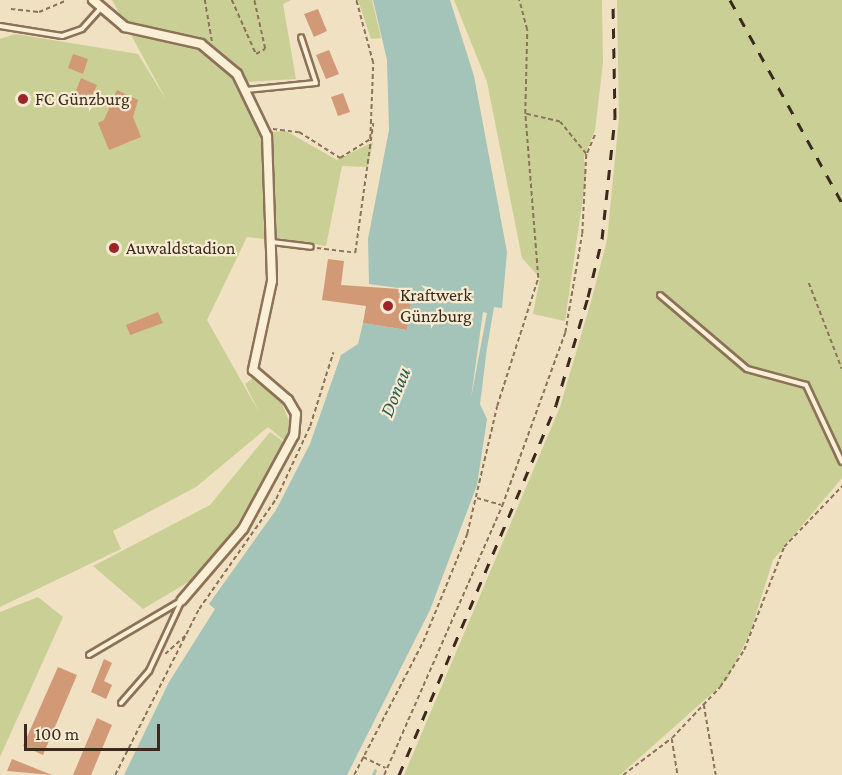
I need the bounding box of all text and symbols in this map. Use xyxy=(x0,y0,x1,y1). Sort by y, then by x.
place label: FC Günzburg xyxy=(35,88,130,110)
marker: FC Günzburg xyxy=(16,92,30,106)
place label: Auwaldstadion xyxy=(126,237,235,259)
marker: Auwaldstadion xyxy=(107,241,121,255)
place label: Kraftwerk Günzburg xyxy=(400,285,472,328)
marker: Kraftwerk Günzburg xyxy=(381,299,395,313)
water label: Donau xyxy=(374,364,416,420)
scale bar xyxy=(27,712,164,750)
text: 100 m xyxy=(35,724,79,744)

